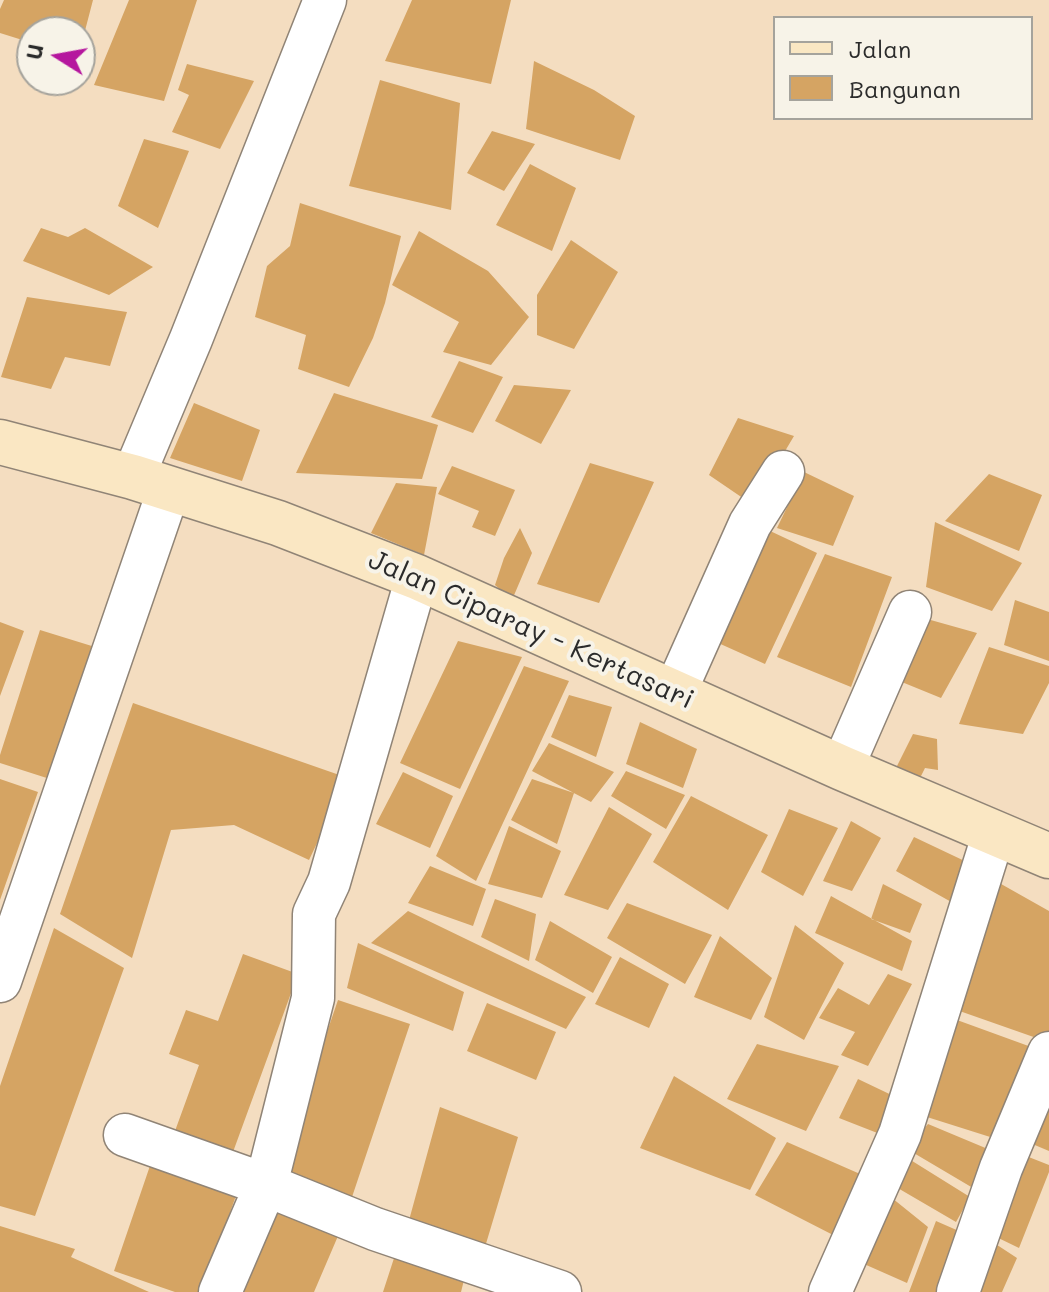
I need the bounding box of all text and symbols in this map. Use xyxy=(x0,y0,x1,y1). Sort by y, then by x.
north arrow xyxy=(16,16,96,96)
legend xyxy=(773,16,1033,120)
text: Jalan xyxy=(849,33,911,64)
text: U xyxy=(18,41,50,62)
text: Bangunan xyxy=(849,73,961,104)
street label: Jalan Ciparay - Kertasari xyxy=(363,543,699,717)

